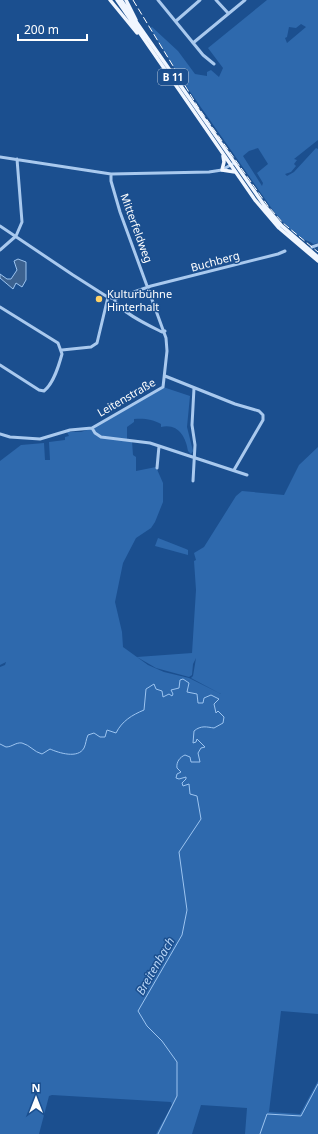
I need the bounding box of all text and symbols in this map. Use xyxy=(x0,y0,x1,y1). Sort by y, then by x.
scale bar xyxy=(18,16,87,42)
text: 200 m xyxy=(24,21,59,38)
road number: B 11 xyxy=(158,69,188,85)
street label: Mitterfeldweg xyxy=(118,191,156,265)
street label: Buchberg xyxy=(189,247,241,275)
place label: Kulturbühne Hinterhalt xyxy=(107,286,172,314)
marker: Kulturbühne Hinterhalt xyxy=(94,294,104,304)
street label: Leitenstraße xyxy=(94,374,158,420)
water label: Breitenbach xyxy=(132,934,178,998)
north arrow xyxy=(16,1078,56,1118)
text: N xyxy=(32,1080,40,1095)

